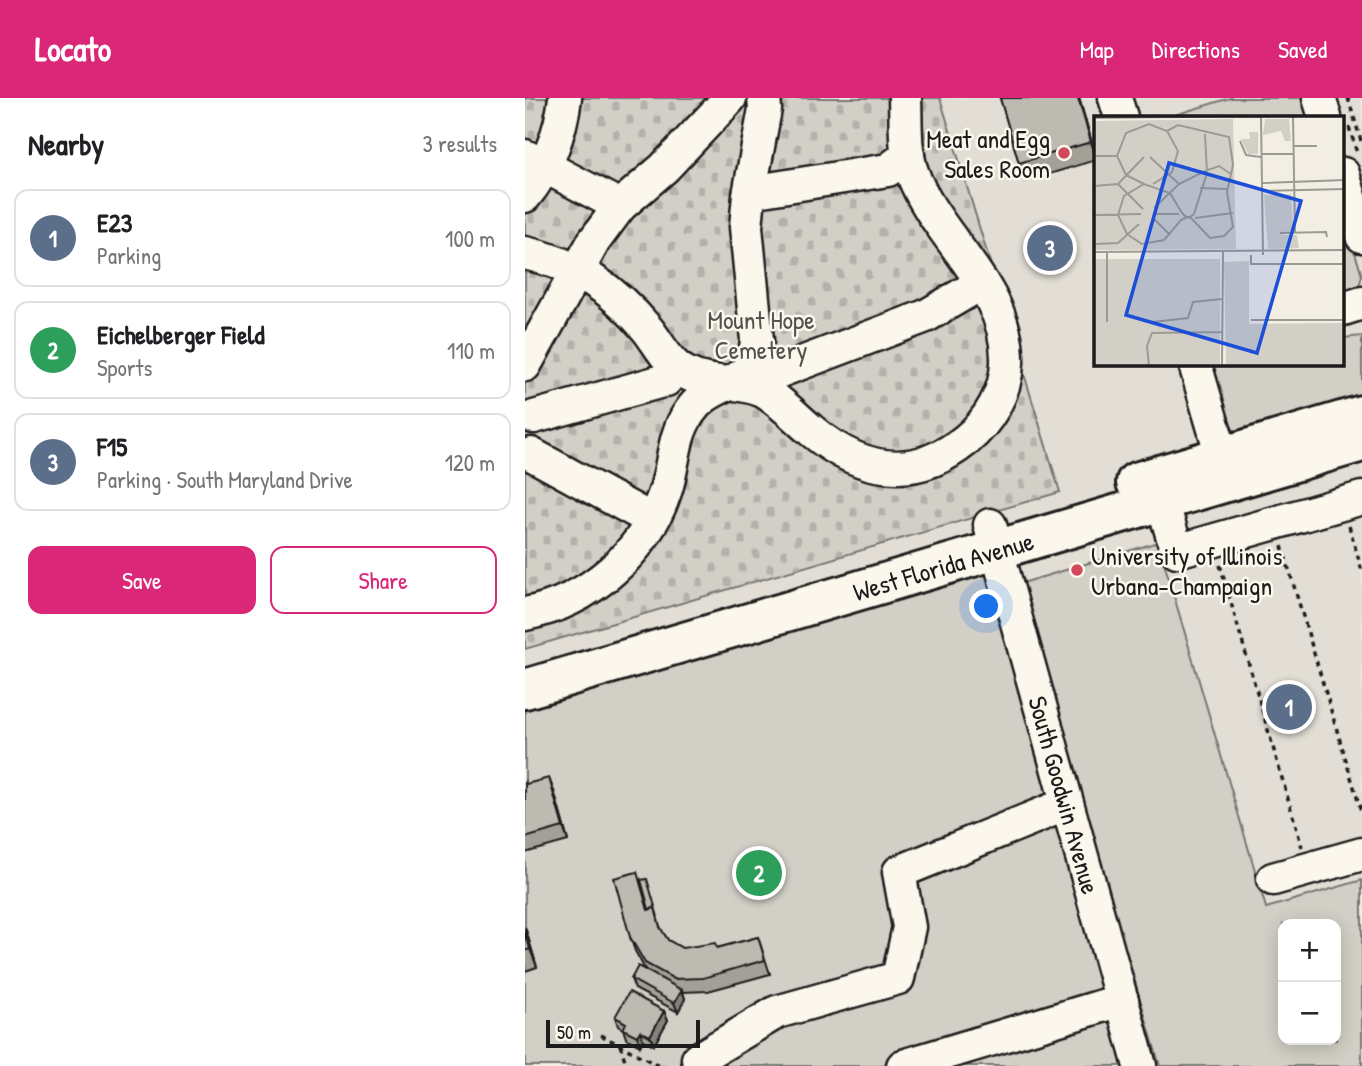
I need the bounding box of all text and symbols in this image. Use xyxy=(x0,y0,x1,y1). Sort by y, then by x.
text: Locato xyxy=(35,27,111,71)
text: Map xyxy=(1080,33,1114,65)
text: Directions xyxy=(1152,33,1240,65)
text: Saved xyxy=(1278,33,1327,65)
inset map xyxy=(1094,116,1345,366)
place label: Meat and Egg Sales Room xyxy=(926,121,1050,186)
text: Nearby xyxy=(28,124,104,164)
text: 3 results xyxy=(422,128,497,159)
marker: Meat and Egg Sales Room xyxy=(1056,145,1072,161)
text: E23 xyxy=(97,205,132,240)
pin: 3 xyxy=(1027,222,1073,274)
text: 1 xyxy=(49,223,57,254)
text: 100 m xyxy=(445,223,495,254)
text: Parking xyxy=(97,240,161,271)
park label: Mount Hope Cemetery xyxy=(707,302,815,367)
text: Eichelberger Field xyxy=(97,317,265,352)
text: 2 xyxy=(48,335,58,366)
text: 110 m xyxy=(447,335,495,366)
text: Sports xyxy=(97,352,152,383)
text: F15 xyxy=(97,429,127,464)
text: 3 xyxy=(48,447,58,478)
text: 120 m xyxy=(445,447,495,478)
text: Parking · South Maryland Drive xyxy=(97,464,353,495)
street label: West Florida Avenue xyxy=(849,522,1038,609)
place label: University of Illinois Urbana-Champaign xyxy=(1091,538,1282,603)
button: Save xyxy=(28,546,256,614)
button: Share xyxy=(270,546,497,614)
marker: University of Illinois Urbana-Champaign xyxy=(1069,562,1085,578)
your location xyxy=(969,589,1003,623)
pin: 1 xyxy=(1266,681,1312,733)
street label: South Goodwin Avenue xyxy=(1021,692,1109,898)
pin: 2 xyxy=(736,847,782,899)
map controls xyxy=(1278,919,1341,1045)
button: + xyxy=(1278,919,1341,982)
button: − xyxy=(1278,982,1341,1045)
scale bar xyxy=(546,1017,700,1049)
text: 50 m xyxy=(557,1019,591,1045)

